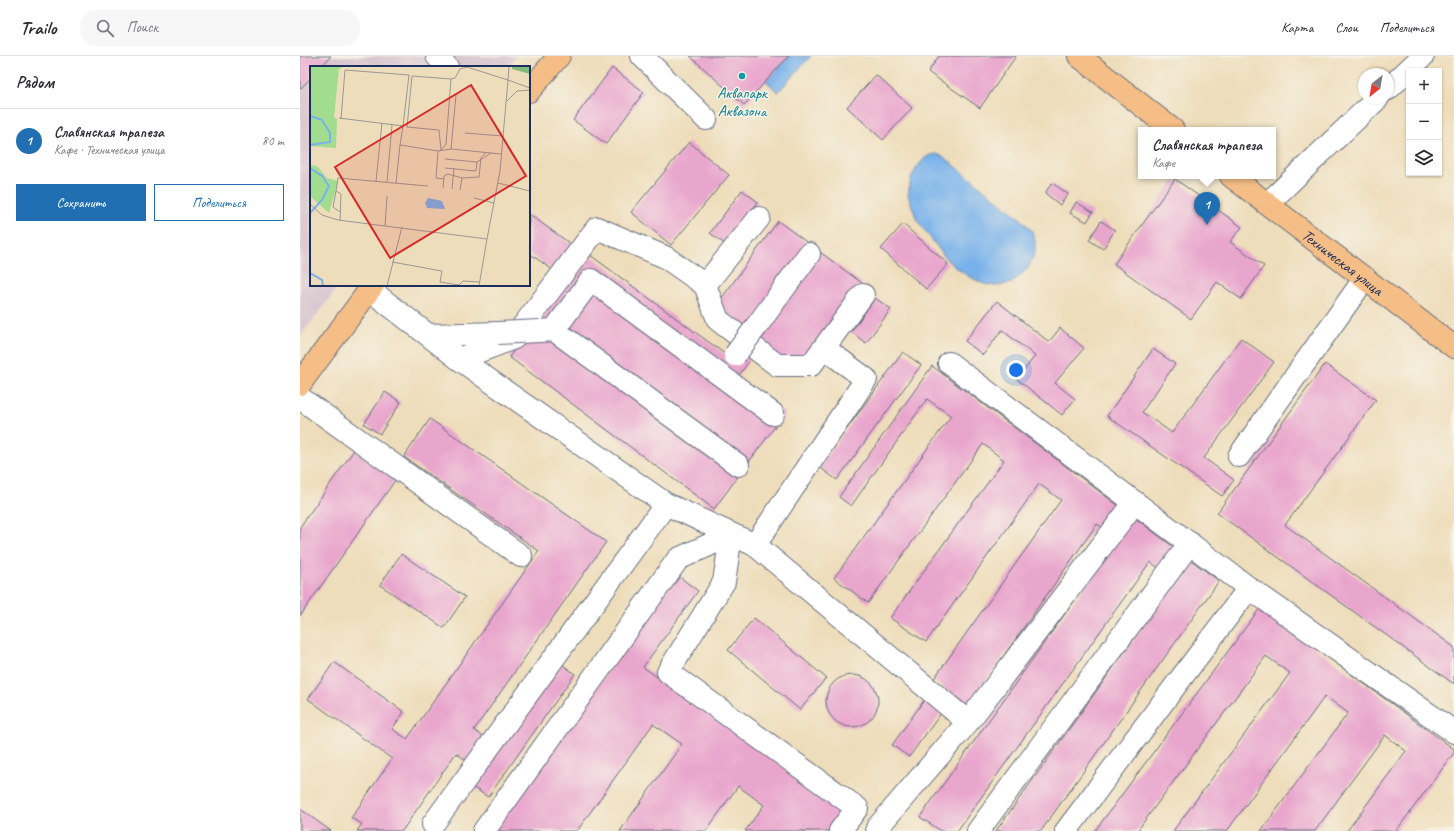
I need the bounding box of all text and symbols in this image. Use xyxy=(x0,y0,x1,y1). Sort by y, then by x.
search box xyxy=(80,10,360,46)
text: Trailo xyxy=(20,16,56,40)
icon: search xyxy=(94,17,116,39)
text: Поиск xyxy=(126,18,158,37)
text: Карта xyxy=(1281,19,1313,36)
text: Слои xyxy=(1335,19,1358,36)
text: Поделиться xyxy=(1380,19,1434,36)
inset map xyxy=(310,66,530,286)
north arrow xyxy=(1358,68,1394,104)
map controls xyxy=(1406,68,1442,176)
button: + xyxy=(1406,68,1442,104)
marker: Аквапарк Аквазона xyxy=(737,71,747,81)
text: Рядом xyxy=(16,72,54,93)
place label: Аквапарк Аквазона xyxy=(717,83,768,121)
button: − xyxy=(1406,104,1442,140)
text: Славянская трапеза xyxy=(54,123,164,142)
popup xyxy=(1138,127,1276,179)
text: 1 xyxy=(26,133,32,149)
text: 80 m xyxy=(262,133,284,149)
text: Славянская трапеза xyxy=(1152,136,1262,155)
button: layers xyxy=(1406,140,1442,176)
text: Кафе · Техническая улица xyxy=(54,142,165,158)
text: Кафе xyxy=(1152,155,1175,171)
button: Сохранить xyxy=(16,184,146,221)
button: Поделиться xyxy=(154,184,284,221)
pin: 1 xyxy=(1194,192,1220,225)
street label: Техническая улица xyxy=(1298,225,1388,301)
your location xyxy=(1006,360,1026,380)

